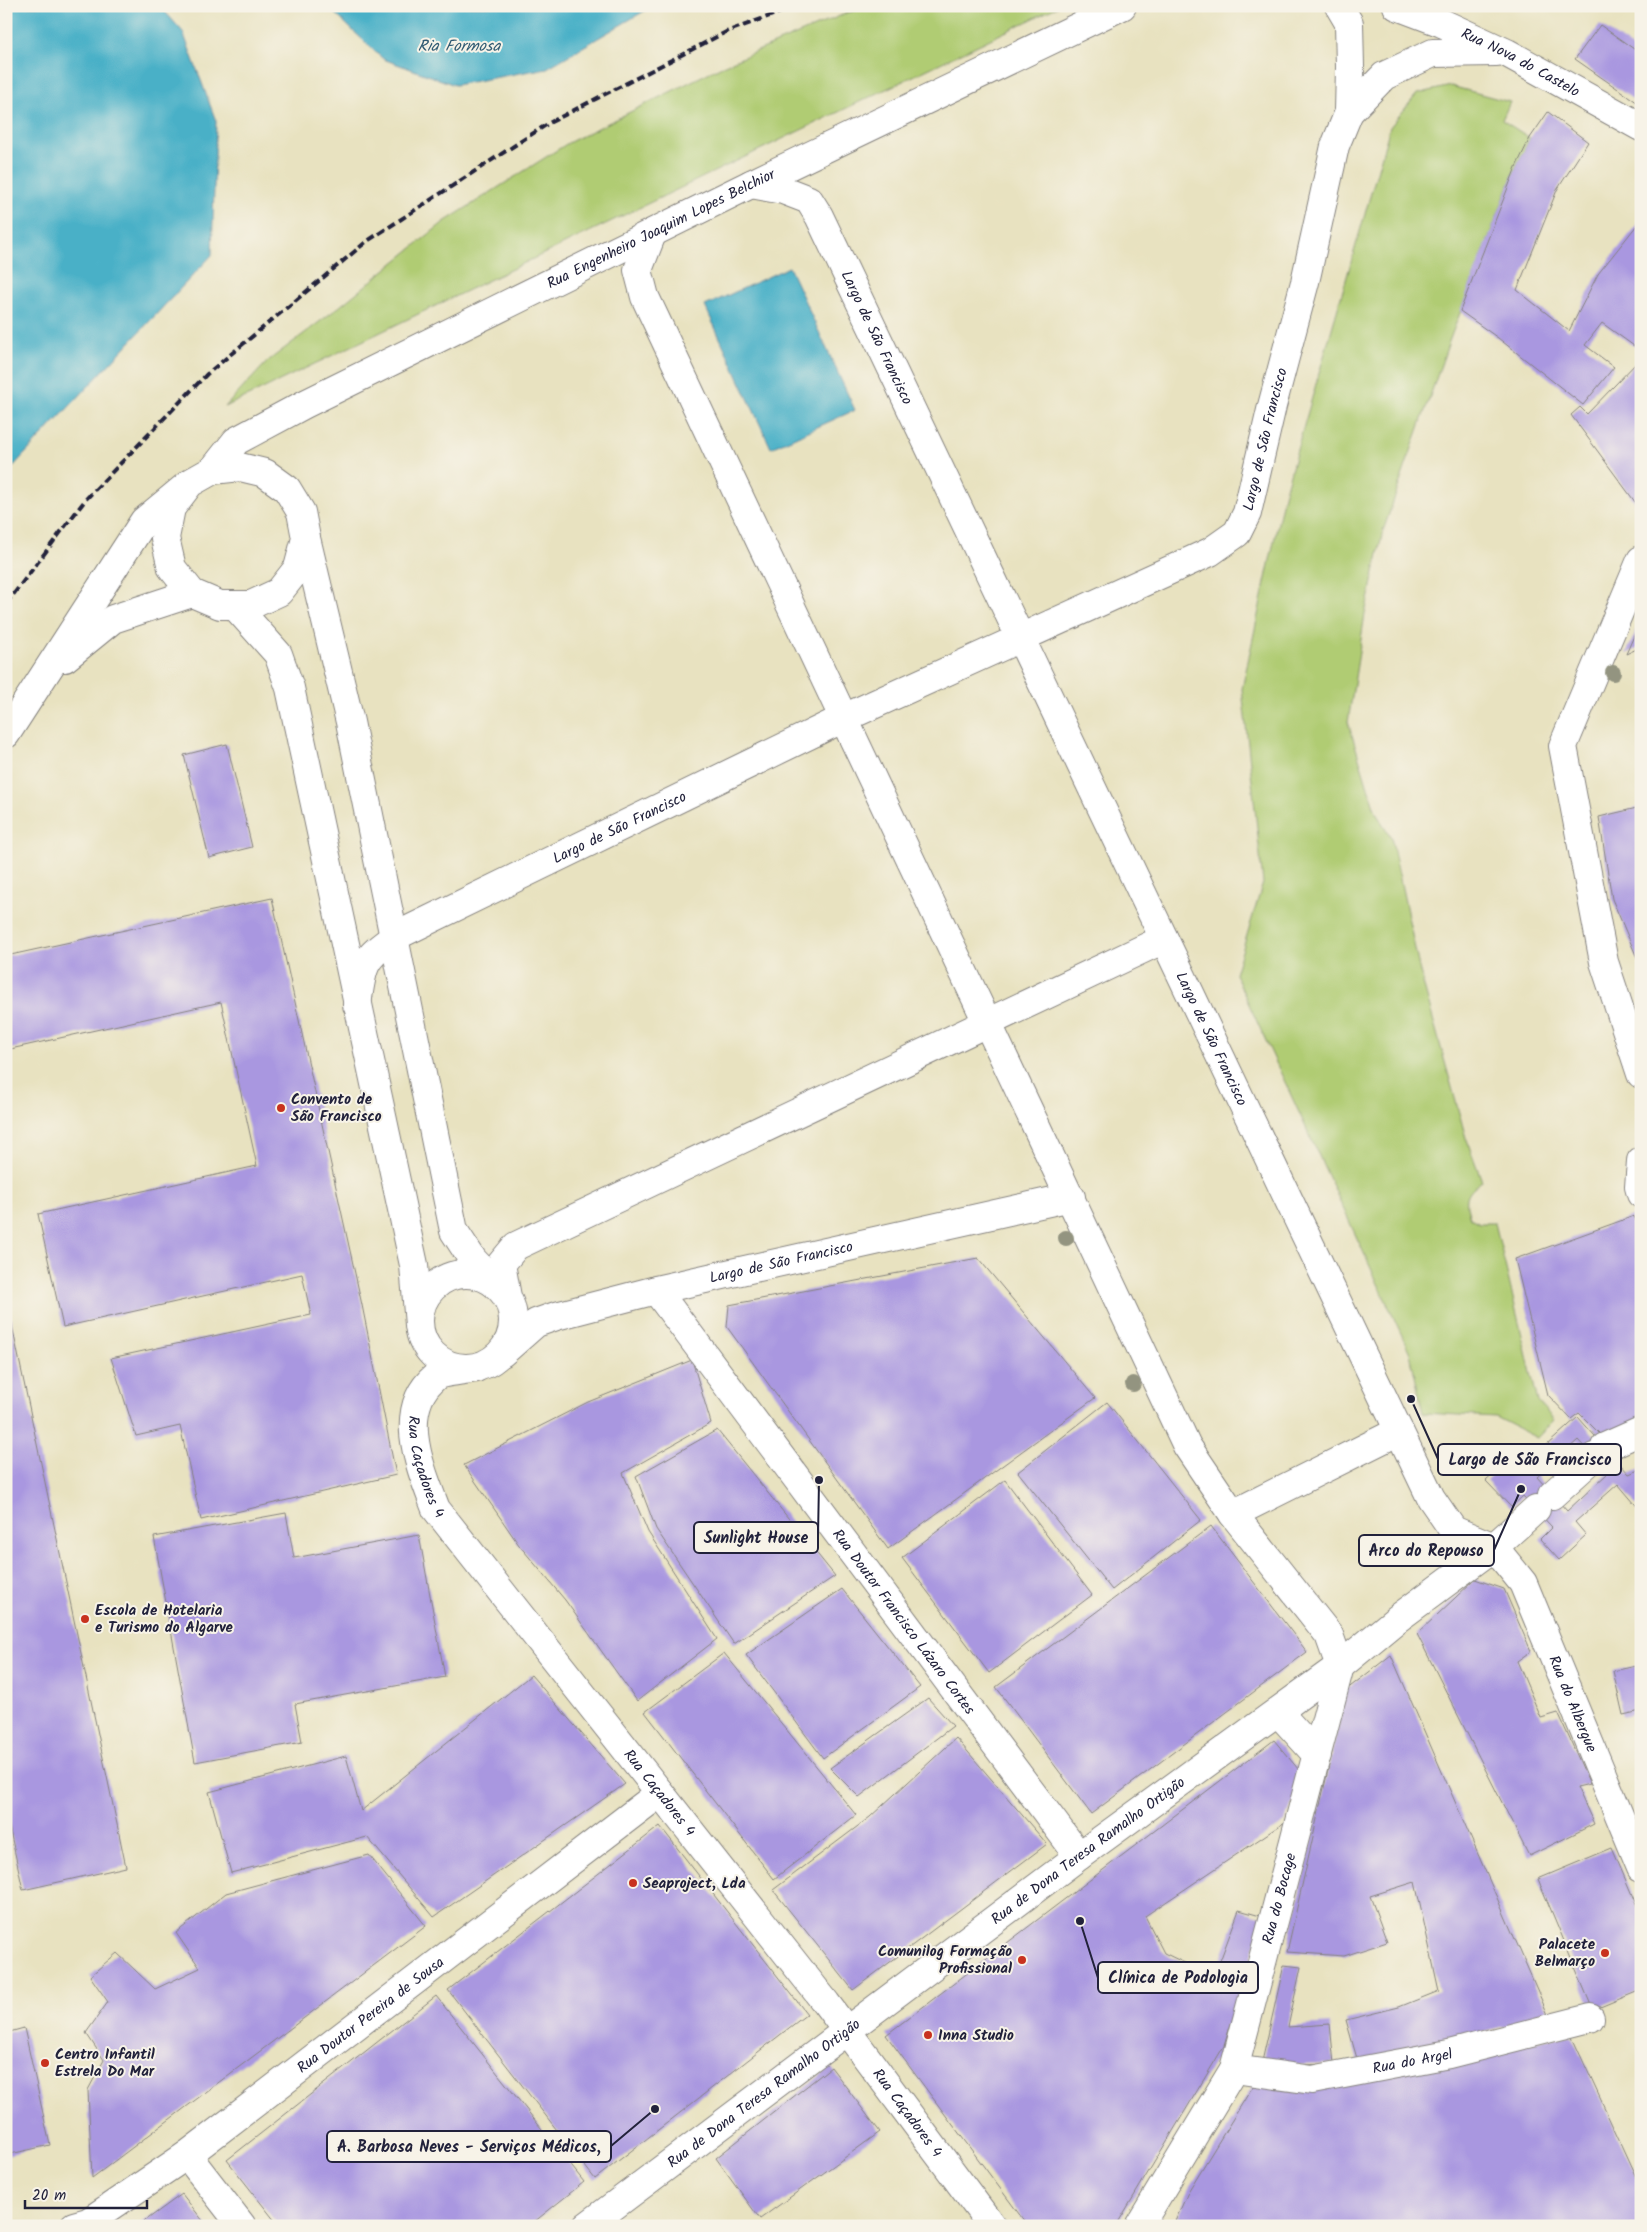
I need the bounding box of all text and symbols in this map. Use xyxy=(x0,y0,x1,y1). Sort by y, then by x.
street label: Rua Nova do Castelo xyxy=(1457,22,1584,104)
water label: Ria Formosa xyxy=(418,34,502,59)
street label: Rua Engenheiro Joaquim Lopes Belchior xyxy=(543,163,780,296)
street label: Largo de São Francisco xyxy=(834,267,919,409)
street label: Largo de São Francisco xyxy=(1237,365,1295,513)
street label: Largo de São Francisco xyxy=(549,785,691,871)
street label: Largo de São Francisco xyxy=(1169,968,1253,1111)
place label: Convento de São Francisco xyxy=(291,1088,382,1129)
marker: Convento de São Francisco xyxy=(275,1102,287,1114)
street label: Largo de São Francisco xyxy=(707,1235,855,1291)
street label: Rua Caçadores 4 xyxy=(401,1415,450,1524)
callout: Largo de São Francisco xyxy=(1438,1444,1621,1475)
text: Largo de São Francisco xyxy=(1448,1448,1612,1473)
callout: Sunlight House xyxy=(694,1522,818,1553)
street label: Rua Doutor Francisco Lázaro Cortes xyxy=(826,1524,981,1721)
text: Sunlight House xyxy=(704,1526,809,1551)
callout: Arco do Repouso xyxy=(1359,1535,1494,1566)
text: Arco do Repouso xyxy=(1368,1539,1484,1564)
place label: Escola de Hotelaria e Turismo do Algarve xyxy=(95,1599,234,1640)
marker: Escola de Hotelaria e Turismo do Algarve xyxy=(79,1613,91,1625)
street label: Rua do Albergue xyxy=(1541,1652,1603,1756)
street label: Rua Caçadores 4 xyxy=(617,1744,701,1842)
street label: Rua de Dona Teresa Ramalho Ortigão xyxy=(986,1771,1191,1931)
street label: Rua do Bocage xyxy=(1256,1850,1303,1947)
place label: Seaproject, Lda xyxy=(643,1872,746,1896)
marker: Seaproject, Lda xyxy=(627,1877,639,1889)
place label: Palacete Belmarço xyxy=(1535,1933,1596,1974)
place label: Comunilog Formação Profissional xyxy=(878,1940,1012,1981)
marker: Palacete Belmarço xyxy=(1599,1947,1611,1959)
street label: Rua Doutor Pereira de Sousa xyxy=(292,1951,450,2080)
marker: Comunilog Formação Profissional xyxy=(1016,1954,1028,1966)
callout: Clínica de Podologia xyxy=(1098,1962,1258,1993)
text: Clínica de Podologia xyxy=(1108,1966,1248,1991)
street label: Rua de Dona Teresa Ramalho Ortigão xyxy=(662,2013,866,2175)
place label: Inna Studio xyxy=(938,2024,1014,2048)
marker: Inna Studio xyxy=(922,2029,934,2041)
street label: Rua do Argel xyxy=(1371,2042,1456,2081)
place label: Centro Infantil Estrela Do Mar xyxy=(55,2043,155,2084)
marker: Centro Infantil Estrela Do Mar xyxy=(39,2057,51,2069)
street label: Rua Caçadores 4 xyxy=(866,2064,948,2163)
callout: A. Barbosa Neves - Serviços Médicos, xyxy=(327,2131,611,2162)
text: A. Barbosa Neves - Serviços Médicos, xyxy=(337,2135,601,2160)
scale bar xyxy=(25,2177,148,2209)
text: 20 m xyxy=(32,2184,66,2208)

